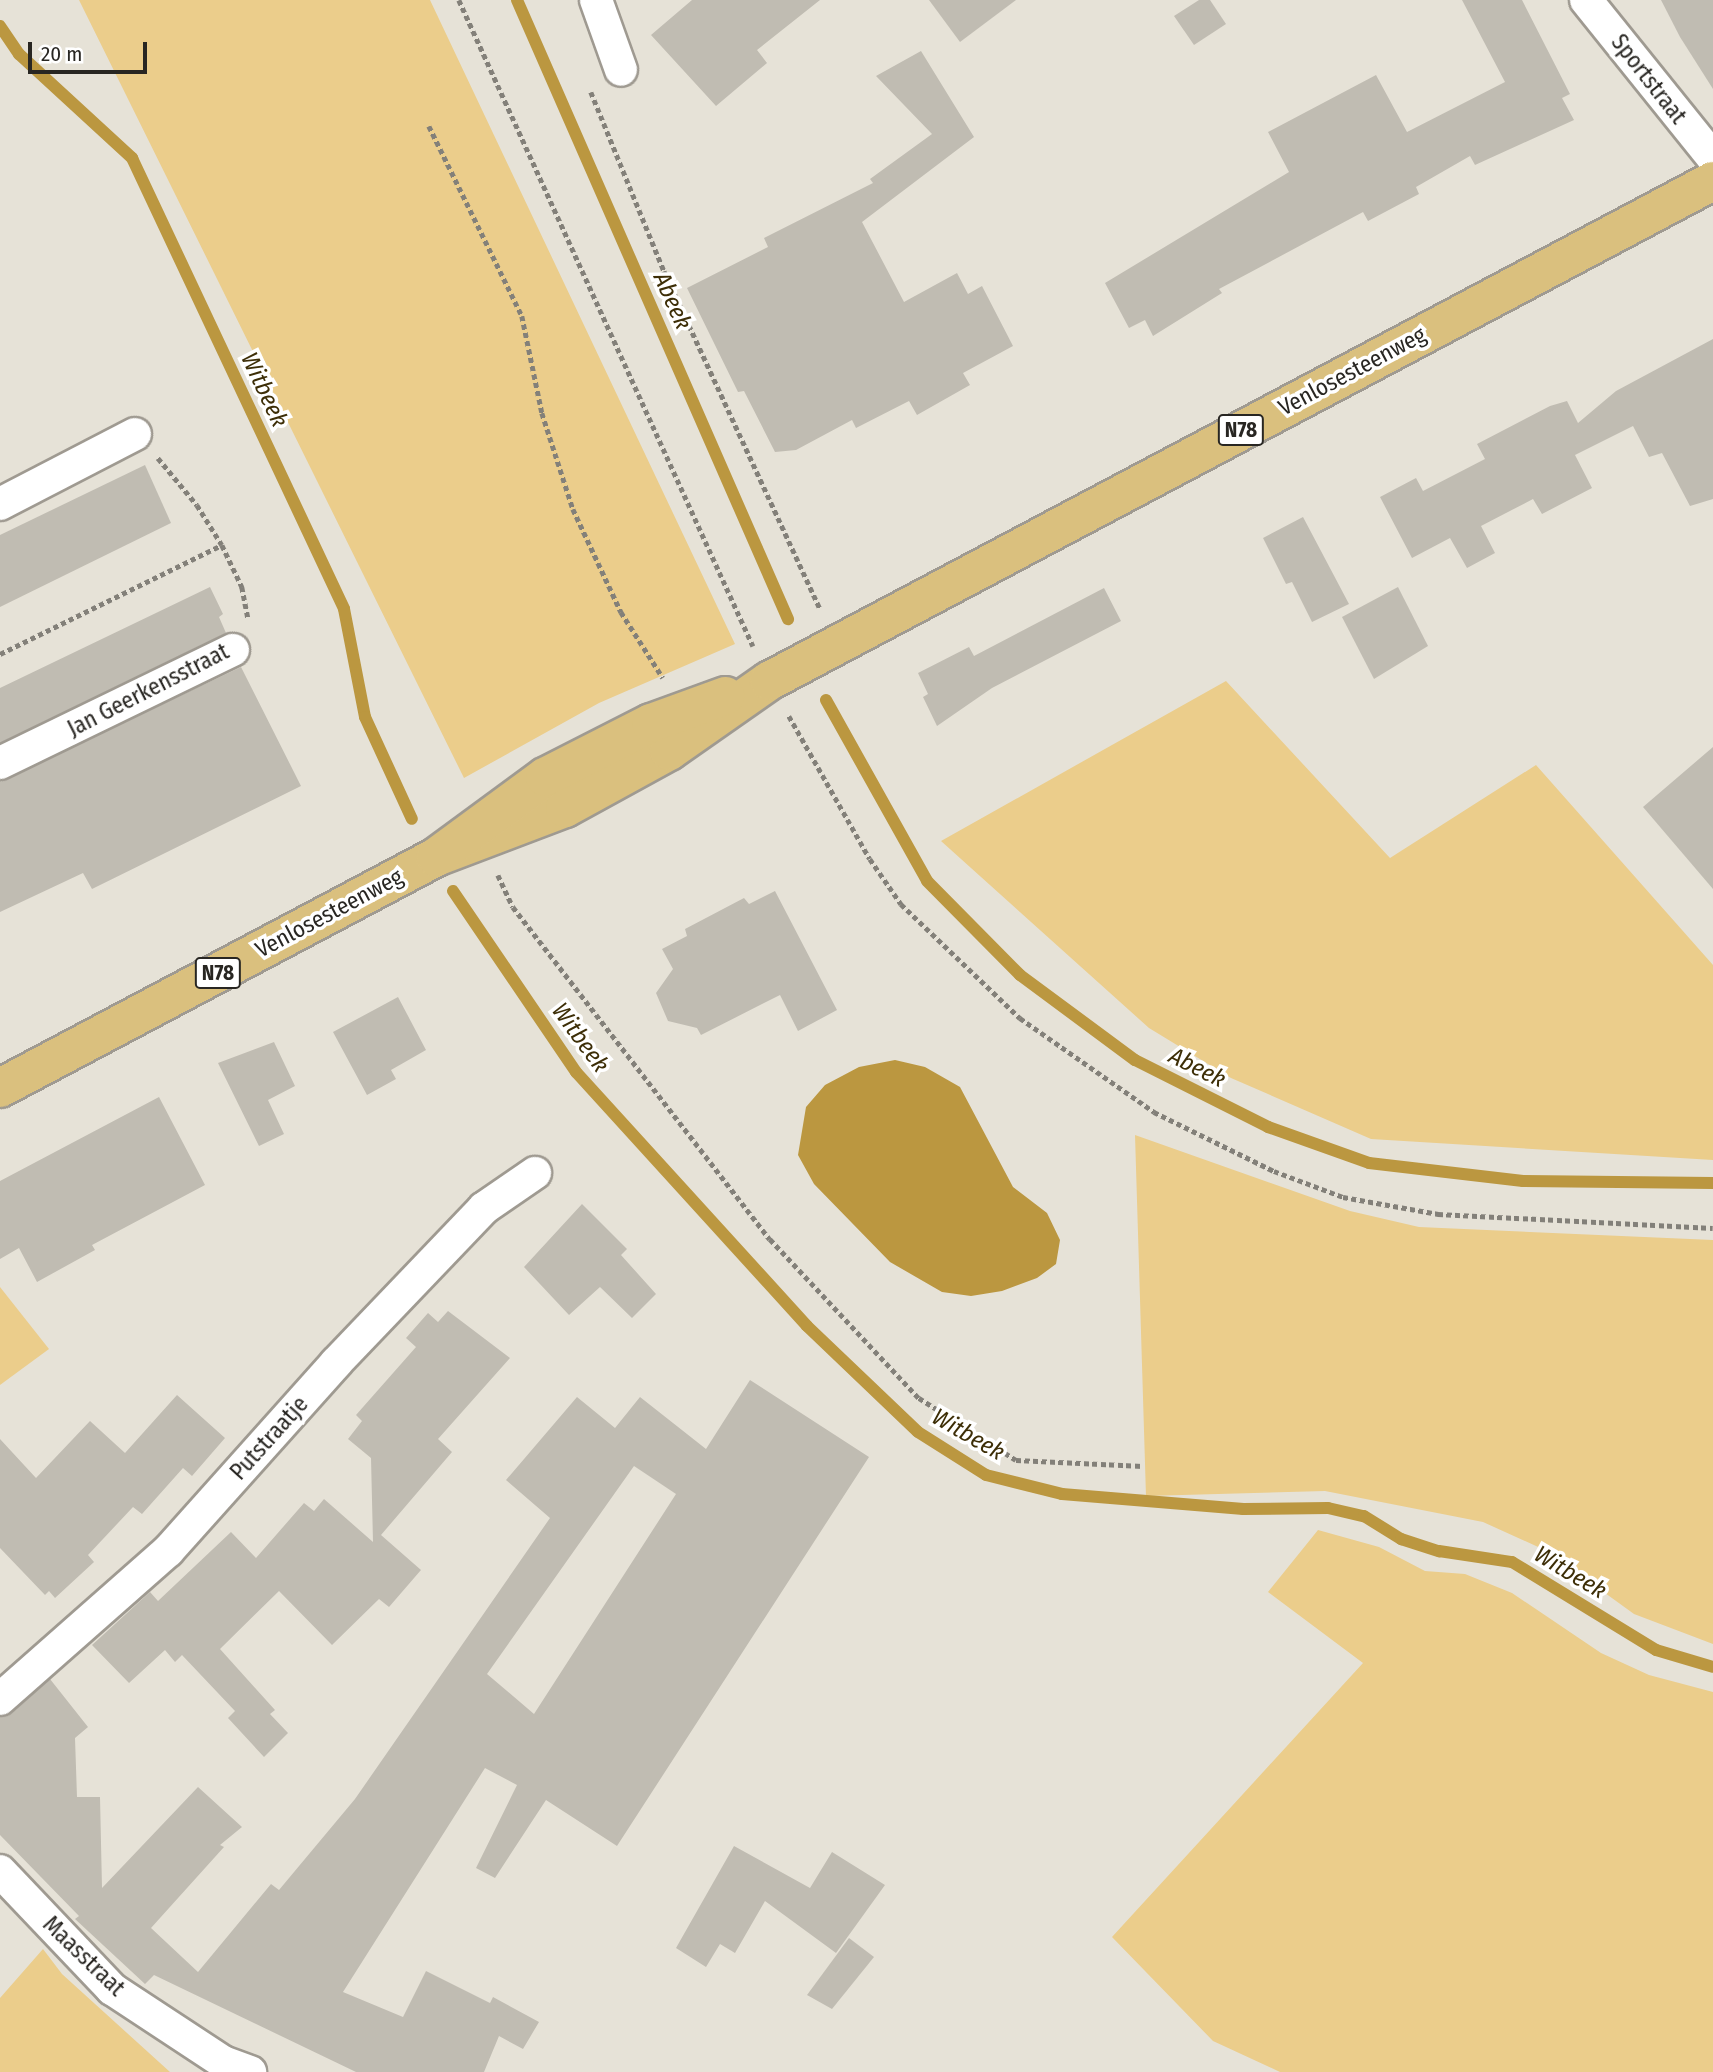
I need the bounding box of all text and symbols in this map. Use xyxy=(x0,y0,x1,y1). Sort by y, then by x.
scale bar xyxy=(32,28,150,72)
street label: Sportstraat xyxy=(1606,29,1692,129)
text: 20 m xyxy=(41,41,82,67)
water label: Abeek xyxy=(647,268,697,334)
street label: Venlosesteenweg xyxy=(1274,321,1430,421)
water label: Witbeek xyxy=(234,348,294,432)
road number: N78 xyxy=(1216,412,1266,448)
street label: Jan Geerkensstraat xyxy=(63,637,233,743)
street label: Venlosesteenweg xyxy=(251,863,407,963)
road number: N78 xyxy=(194,956,242,990)
water label: Witbeek xyxy=(545,998,615,1078)
water label: Abeek xyxy=(1164,1042,1230,1094)
street label: Putstraatje xyxy=(224,1391,314,1485)
water label: Witbeek xyxy=(927,1403,1009,1467)
water label: Witbeek xyxy=(1529,1540,1611,1606)
street label: Maasstraat xyxy=(37,1910,131,2002)

